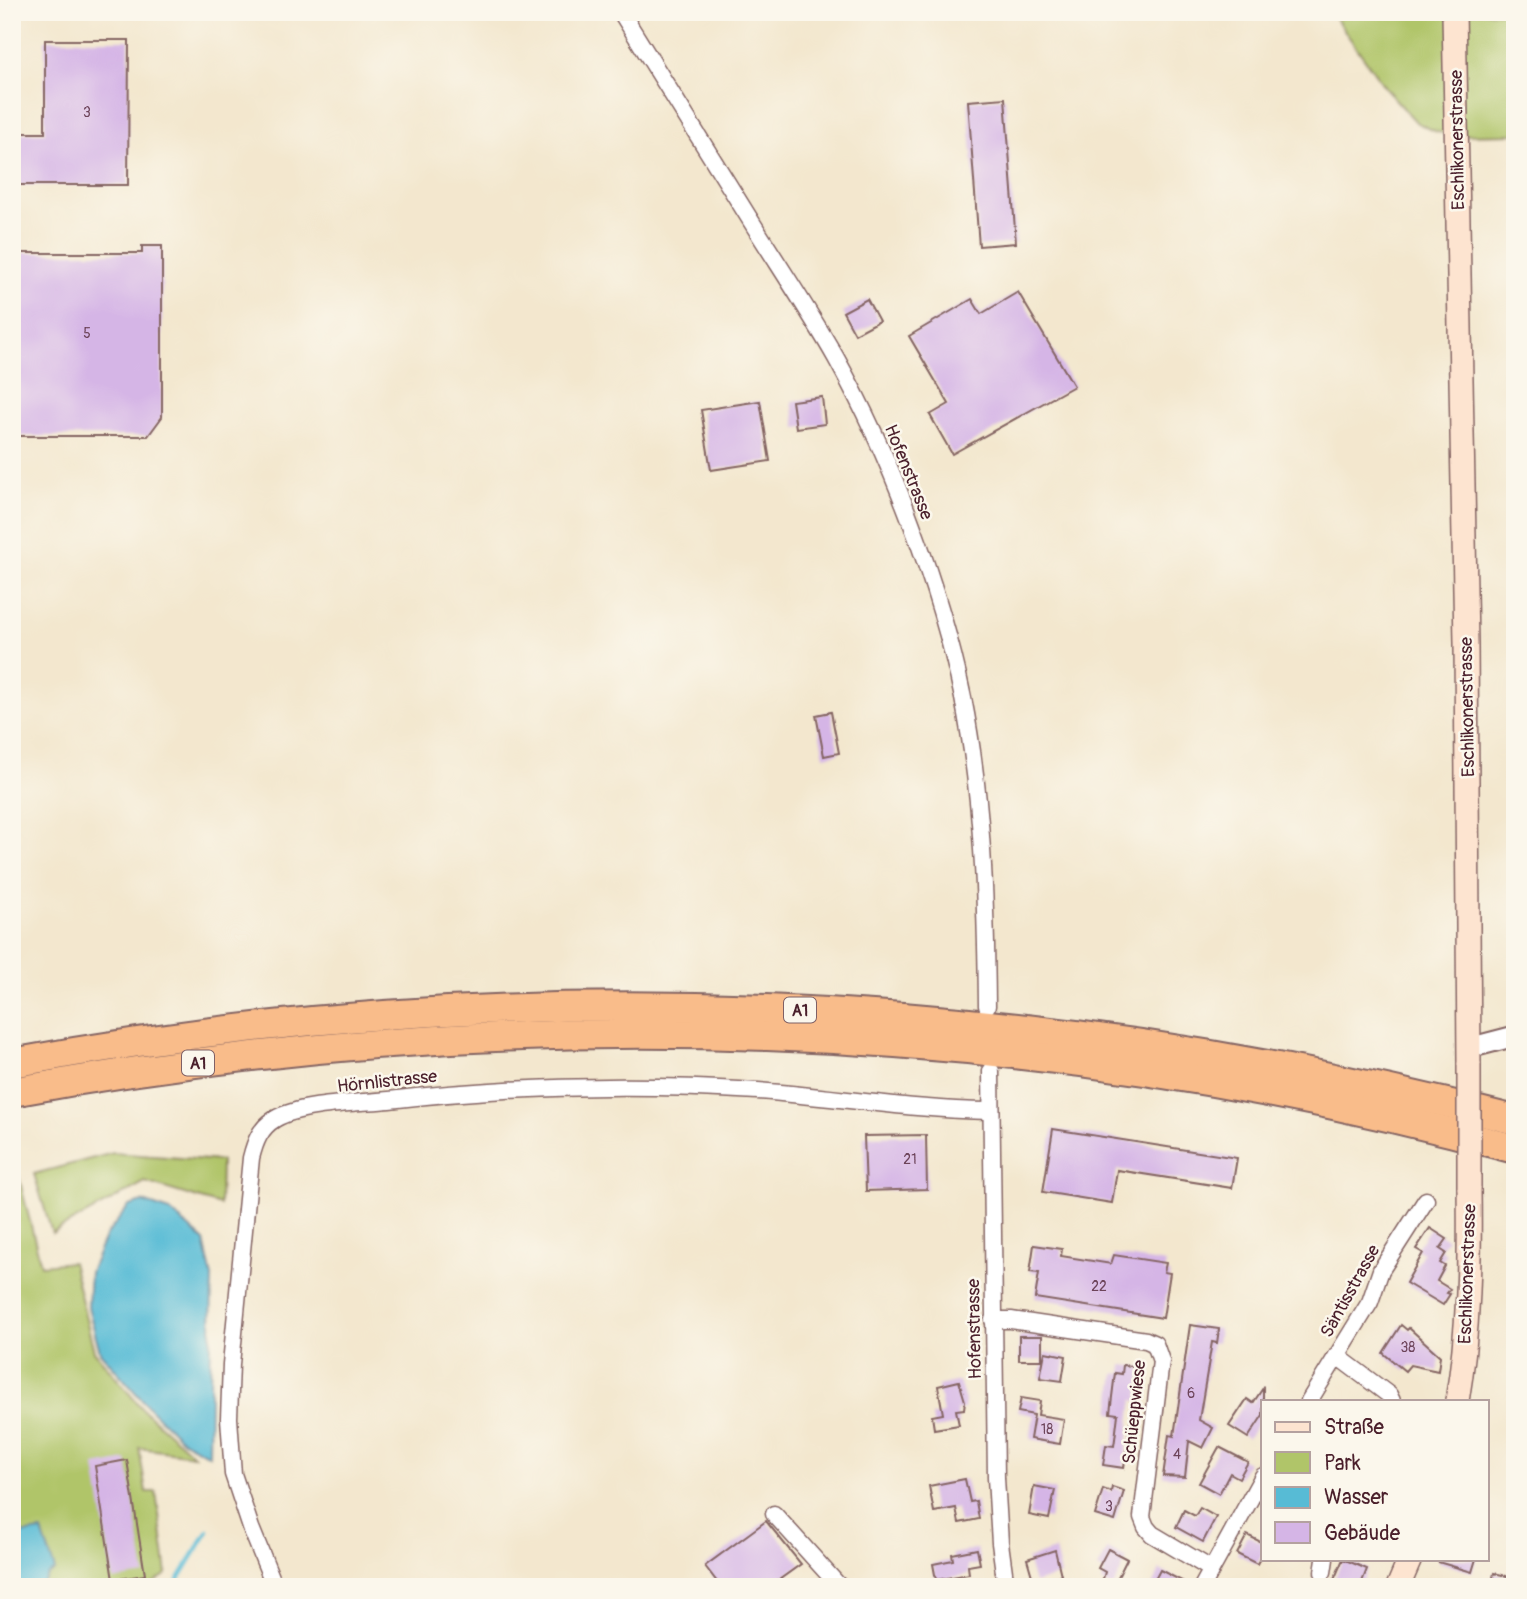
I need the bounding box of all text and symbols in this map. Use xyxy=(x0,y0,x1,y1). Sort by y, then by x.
street label: Eschlikonerstrasse xyxy=(1445,70,1470,210)
house number: 3 xyxy=(83,104,91,121)
house number: 5 xyxy=(83,325,91,342)
street label: Hofenstrasse xyxy=(879,421,938,523)
street label: Eschlikonerstrasse xyxy=(1455,637,1480,777)
road number: A1 xyxy=(784,998,816,1022)
road number: A1 xyxy=(182,1050,214,1076)
street label: Hörnlistrasse xyxy=(336,1065,438,1098)
house number: 21 xyxy=(903,1151,917,1168)
street label: Eschlikonerstrasse xyxy=(1454,1204,1481,1344)
street label: Säntisstrasse xyxy=(1315,1241,1385,1342)
street label: Hofenstrasse xyxy=(962,1278,987,1380)
house number: 22 xyxy=(1091,1278,1107,1295)
house number: 38 xyxy=(1401,1339,1415,1356)
street label: Schüeppwiese xyxy=(1118,1359,1151,1465)
house number: 6 xyxy=(1187,1385,1195,1402)
legend xyxy=(1261,1400,1488,1560)
text: Straße xyxy=(1324,1414,1384,1441)
house number: 18 xyxy=(1041,1421,1053,1438)
house number: 4 xyxy=(1173,1446,1181,1463)
text: Park xyxy=(1324,1450,1361,1477)
text: Wasser xyxy=(1324,1484,1389,1511)
house number: 3 xyxy=(1105,1498,1113,1515)
text: Gebäude xyxy=(1324,1520,1401,1547)

